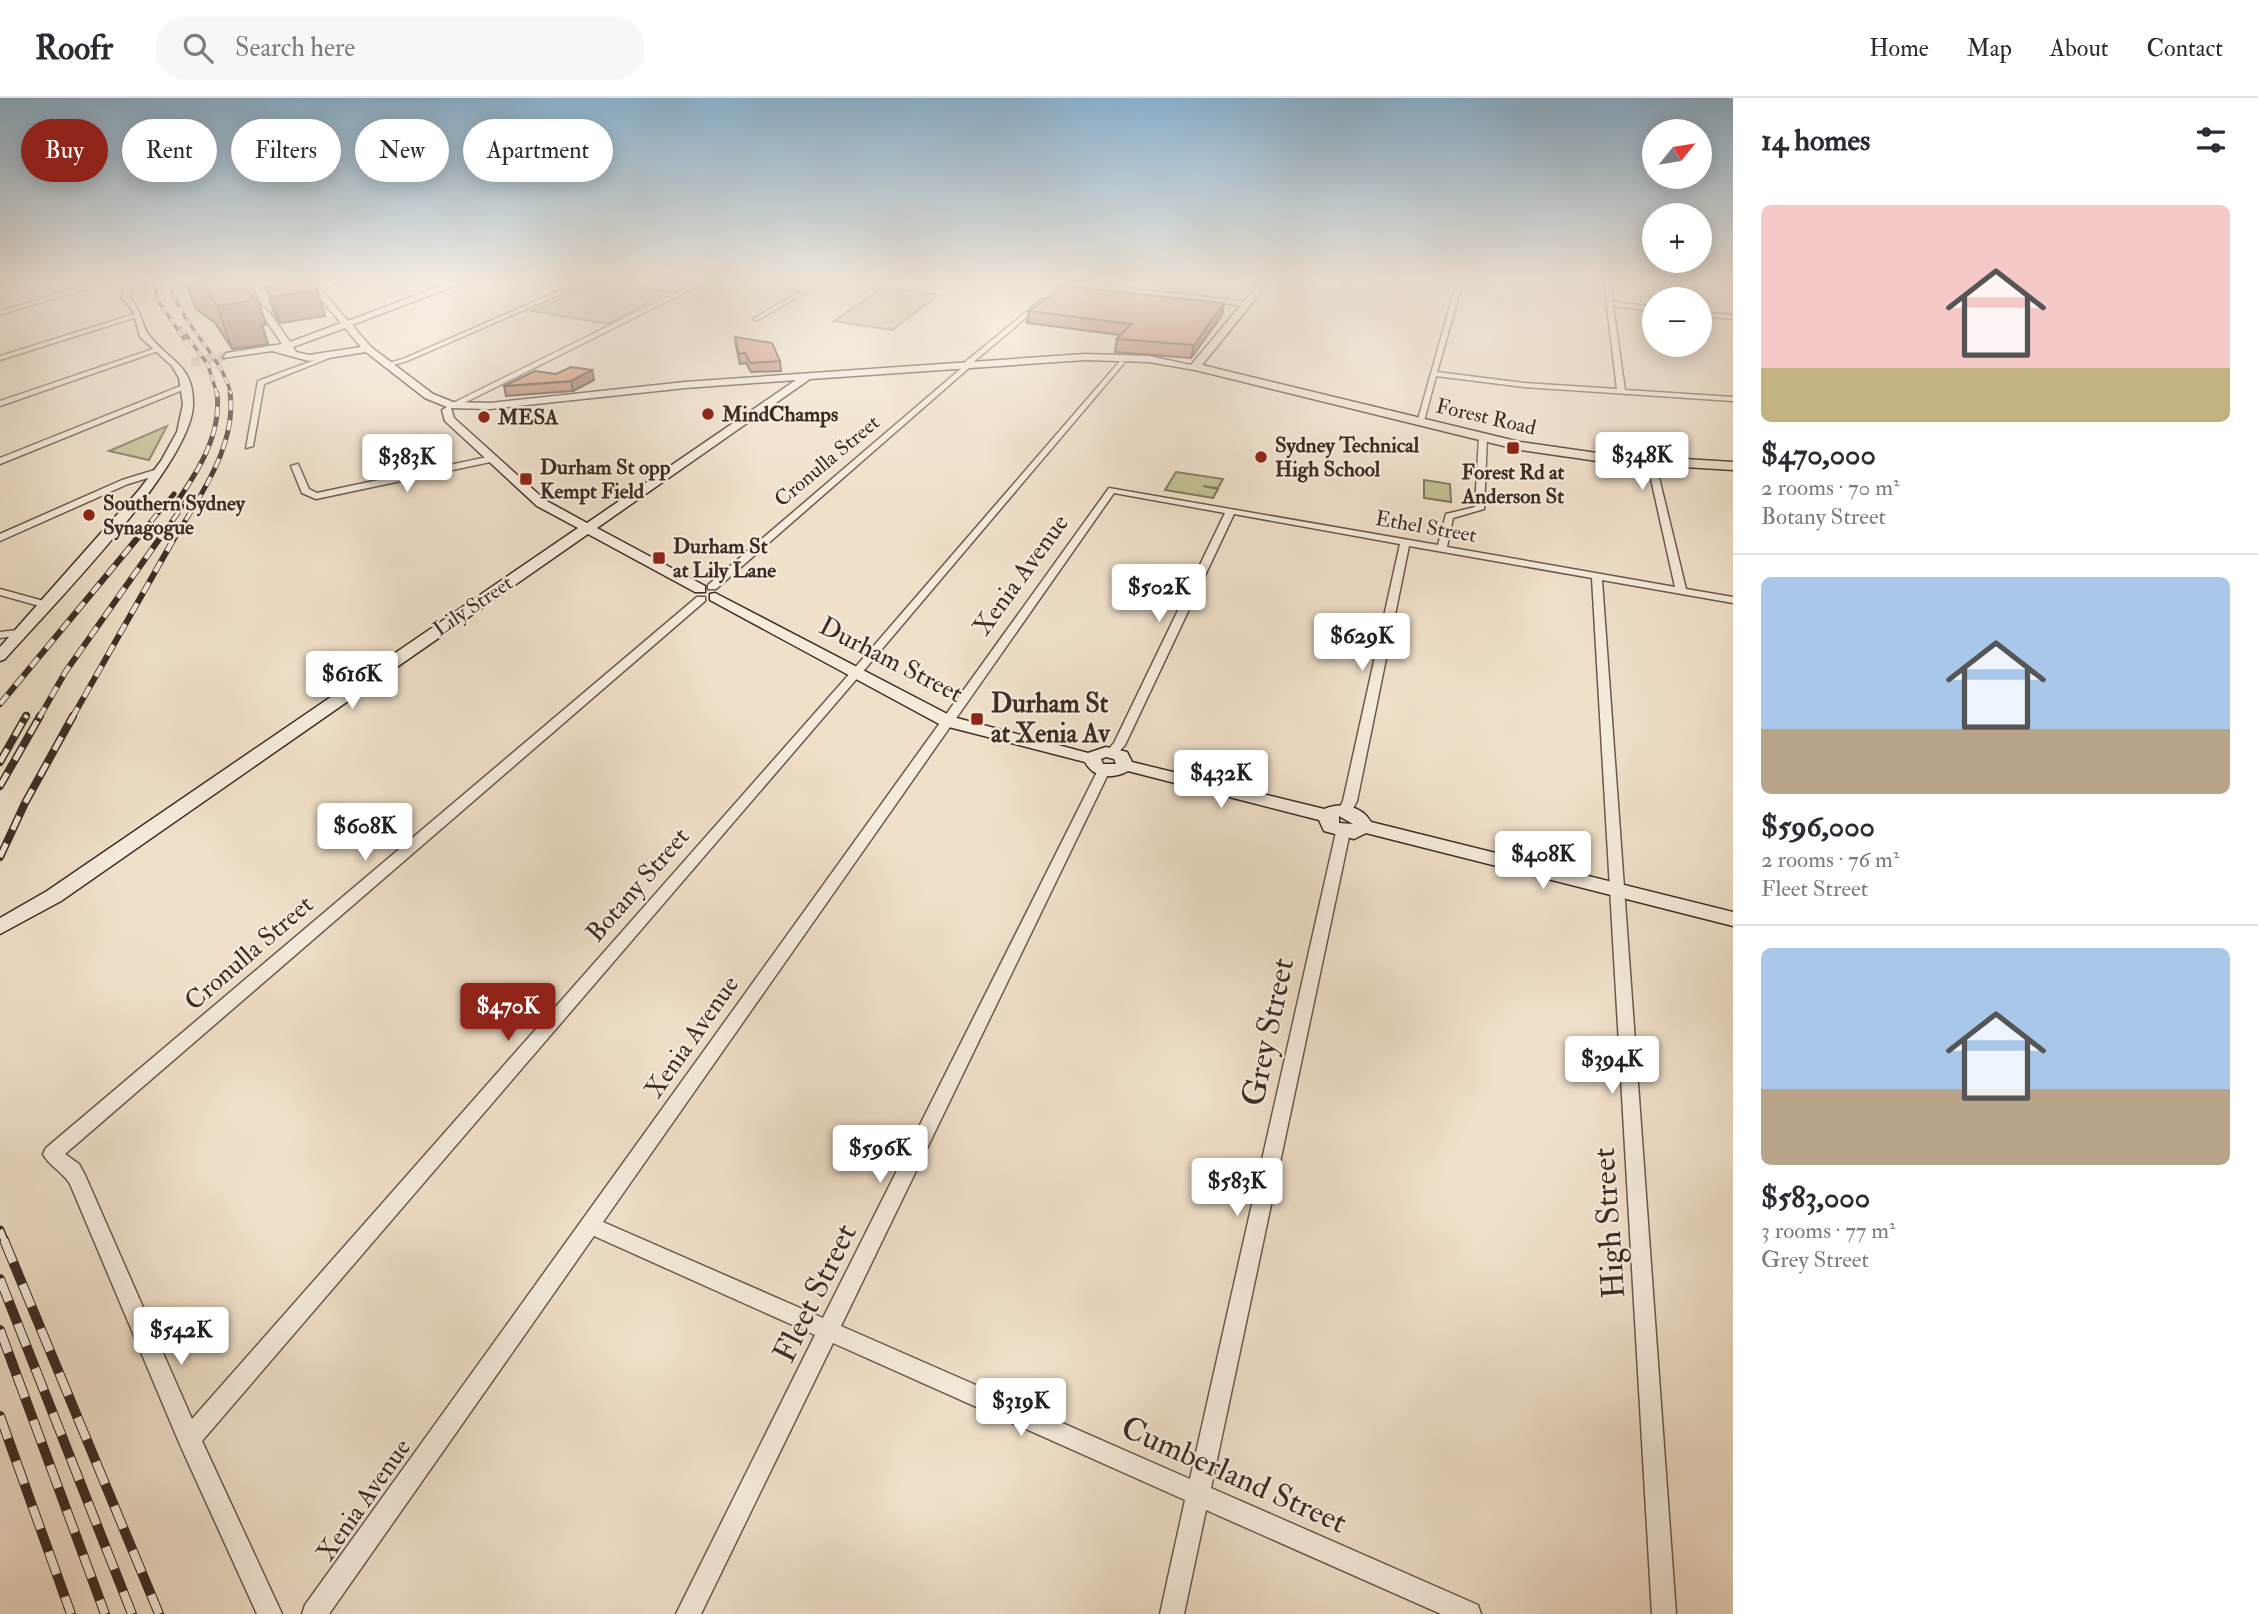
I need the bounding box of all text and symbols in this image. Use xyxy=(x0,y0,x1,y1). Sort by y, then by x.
search box xyxy=(155,17,645,80)
text: Roofr xyxy=(35,28,113,69)
icon: search xyxy=(179,29,217,67)
text: Search here xyxy=(235,32,355,64)
text: Home xyxy=(1869,33,1929,64)
text: Map xyxy=(1967,33,2012,64)
text: About xyxy=(2050,33,2109,64)
text: Contact xyxy=(2147,33,2223,64)
chip: Buy xyxy=(21,119,108,182)
chip: Rent xyxy=(122,119,217,182)
chip: Filters xyxy=(231,119,341,182)
chip: New xyxy=(355,119,449,182)
chip: Apartment xyxy=(463,119,613,182)
north arrow xyxy=(1642,119,1712,189)
map controls xyxy=(1642,119,1712,357)
icon: filters xyxy=(2192,121,2230,159)
text: 14 homes xyxy=(1761,122,1870,159)
button: + xyxy=(1642,203,1712,273)
icon: home xyxy=(1933,250,2059,376)
button: − xyxy=(1642,287,1712,357)
street label: Forest Road xyxy=(1433,392,1539,442)
place label: MindChamps xyxy=(721,401,838,428)
place label: MESA xyxy=(497,404,559,431)
marker: MindChamps xyxy=(700,406,716,422)
marker: MESA xyxy=(476,409,492,425)
street label: Cronulla Street xyxy=(769,409,885,513)
place label: Sydney Technical High School xyxy=(1275,432,1420,483)
pin: $348K xyxy=(1593,432,1691,492)
pin: $383K xyxy=(358,434,456,494)
text: $470,000 xyxy=(1761,436,1876,473)
marker: Forest Rd at Anderson St xyxy=(1505,440,1521,456)
text: $348K xyxy=(1611,440,1673,469)
text: $383K xyxy=(378,442,436,471)
marker: Sydney Technical High School xyxy=(1253,449,1269,465)
place label: Durham St opp Kempt Field xyxy=(540,454,671,505)
place label: Forest Rd at Anderson St xyxy=(1461,459,1565,510)
marker: Durham St opp Kempt Field xyxy=(518,471,534,487)
text: 2 rooms · 70 m² xyxy=(1761,473,1900,502)
place label: Southern Sydney Synagogue xyxy=(103,490,246,541)
text: Botany Street xyxy=(1761,502,1886,531)
street label: Ethel Street xyxy=(1373,505,1479,549)
marker: Southern Sydney Synagogue xyxy=(81,507,97,523)
street label: Xenia Avenue xyxy=(966,508,1076,642)
place label: Durham St at Lily Lane xyxy=(673,533,776,584)
marker: Durham St at Lily Lane xyxy=(651,550,667,566)
pin: $502K xyxy=(1110,564,1208,624)
street label: Lily Street xyxy=(428,569,518,642)
text: $502K xyxy=(1128,572,1190,601)
street label: Durham Street xyxy=(814,610,968,710)
pin: $629K xyxy=(1313,614,1411,673)
text: $629K xyxy=(1330,621,1394,650)
icon: home xyxy=(1933,622,2059,748)
pin: $616K xyxy=(303,652,401,711)
text: $616K xyxy=(322,659,382,688)
place label: Durham St at Xenia Av xyxy=(991,688,1112,750)
marker: Durham St at Xenia Av xyxy=(969,711,985,727)
pin: $432K xyxy=(1172,750,1270,810)
text: $432K xyxy=(1190,758,1252,787)
pin: $608K xyxy=(316,804,414,863)
text: $596,000 xyxy=(1761,808,1875,845)
text: $608K xyxy=(333,811,397,840)
street label: Botany Street xyxy=(580,821,696,949)
pin: $408K xyxy=(1494,832,1592,891)
text: $408K xyxy=(1511,839,1575,868)
text: 2 rooms · 76 m² xyxy=(1761,845,1899,874)
text: Fleet Street xyxy=(1761,874,1868,903)
street label: Cronulla Street xyxy=(178,889,320,1017)
street label: Grey Street xyxy=(1233,954,1303,1110)
street label: Xenia Avenue xyxy=(638,969,746,1104)
pin: $470K xyxy=(459,984,557,1043)
text: $470K xyxy=(476,991,540,1020)
icon: home xyxy=(1933,993,2059,1119)
pin: $394K xyxy=(1563,1037,1661,1096)
text: $394K xyxy=(1581,1044,1643,1073)
pin: $596K xyxy=(831,1126,929,1185)
text: $596K xyxy=(849,1133,911,1162)
street label: High Street xyxy=(1584,1146,1634,1300)
pin: $583K xyxy=(1188,1158,1286,1218)
text: $583K xyxy=(1208,1166,1266,1195)
text: $583,000 xyxy=(1761,1179,1870,1216)
text: 3 rooms · 77 m² xyxy=(1761,1216,1896,1245)
street label: Fleet Street xyxy=(764,1217,866,1369)
text: Grey Street xyxy=(1761,1245,1869,1274)
pin: $542K xyxy=(132,1308,230,1367)
text: $542K xyxy=(150,1315,212,1344)
pin: $319K xyxy=(972,1378,1070,1438)
text: $319K xyxy=(992,1386,1050,1415)
street label: Cumberland Street xyxy=(1115,1407,1353,1543)
street label: Xenia Avenue xyxy=(310,1432,418,1567)

